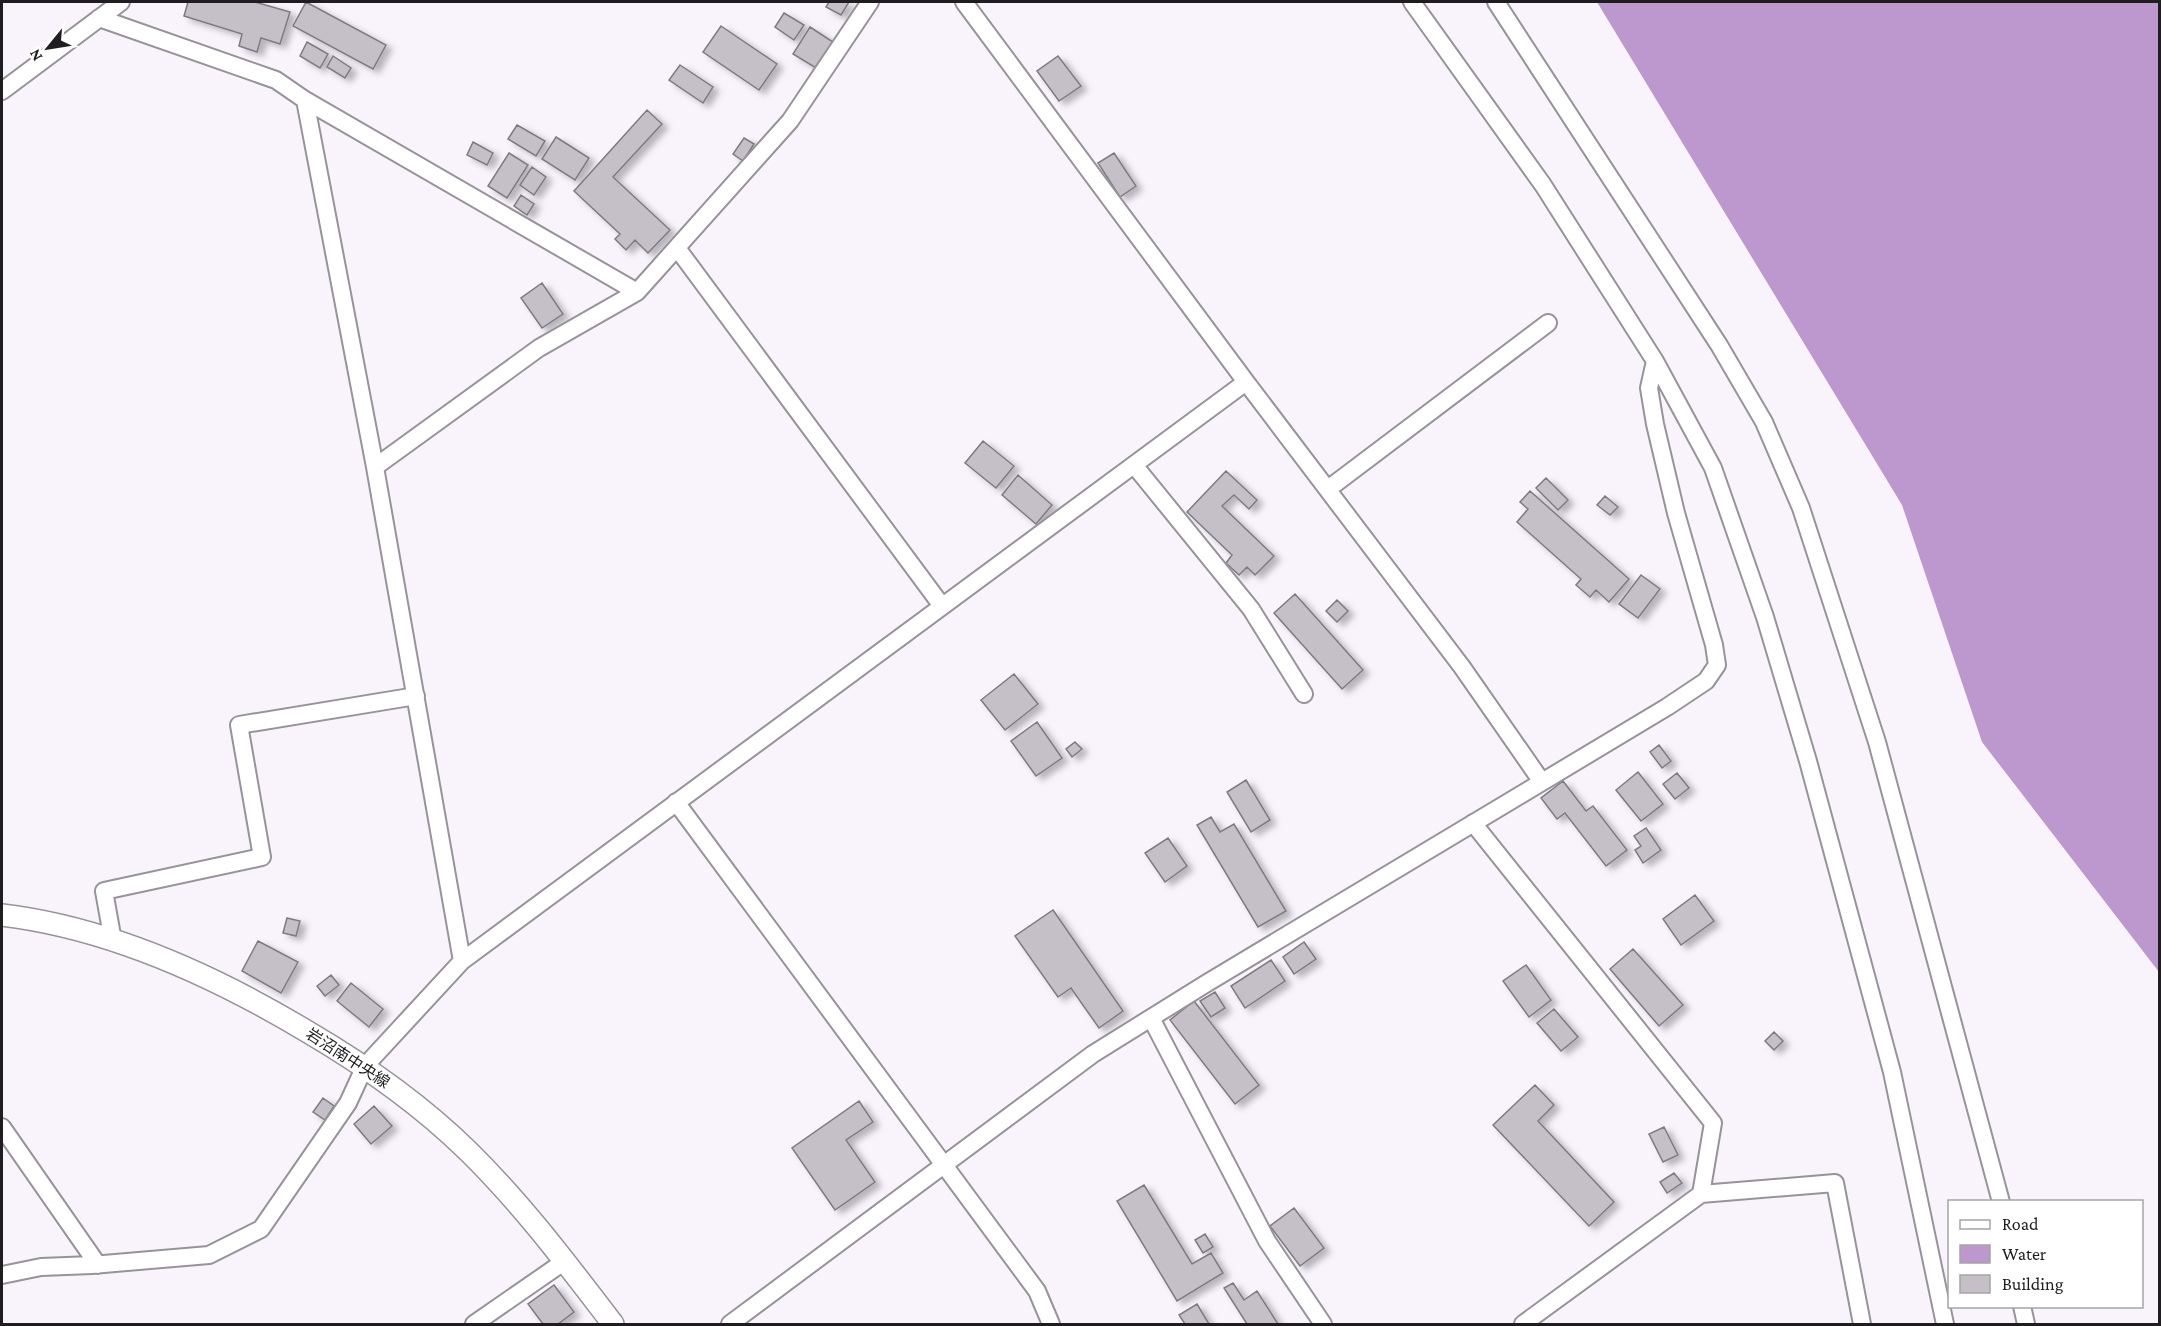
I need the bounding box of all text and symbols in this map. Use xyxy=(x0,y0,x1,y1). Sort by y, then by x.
north arrow xyxy=(18,18,78,78)
text: N xyxy=(25,46,46,64)
street label: 岩沼南中央線 xyxy=(303,1025,393,1091)
legend xyxy=(1948,1200,2143,1308)
text: Road xyxy=(2002,1214,2039,1234)
text: Water xyxy=(2002,1244,2047,1264)
text: Building xyxy=(2002,1274,2064,1294)

